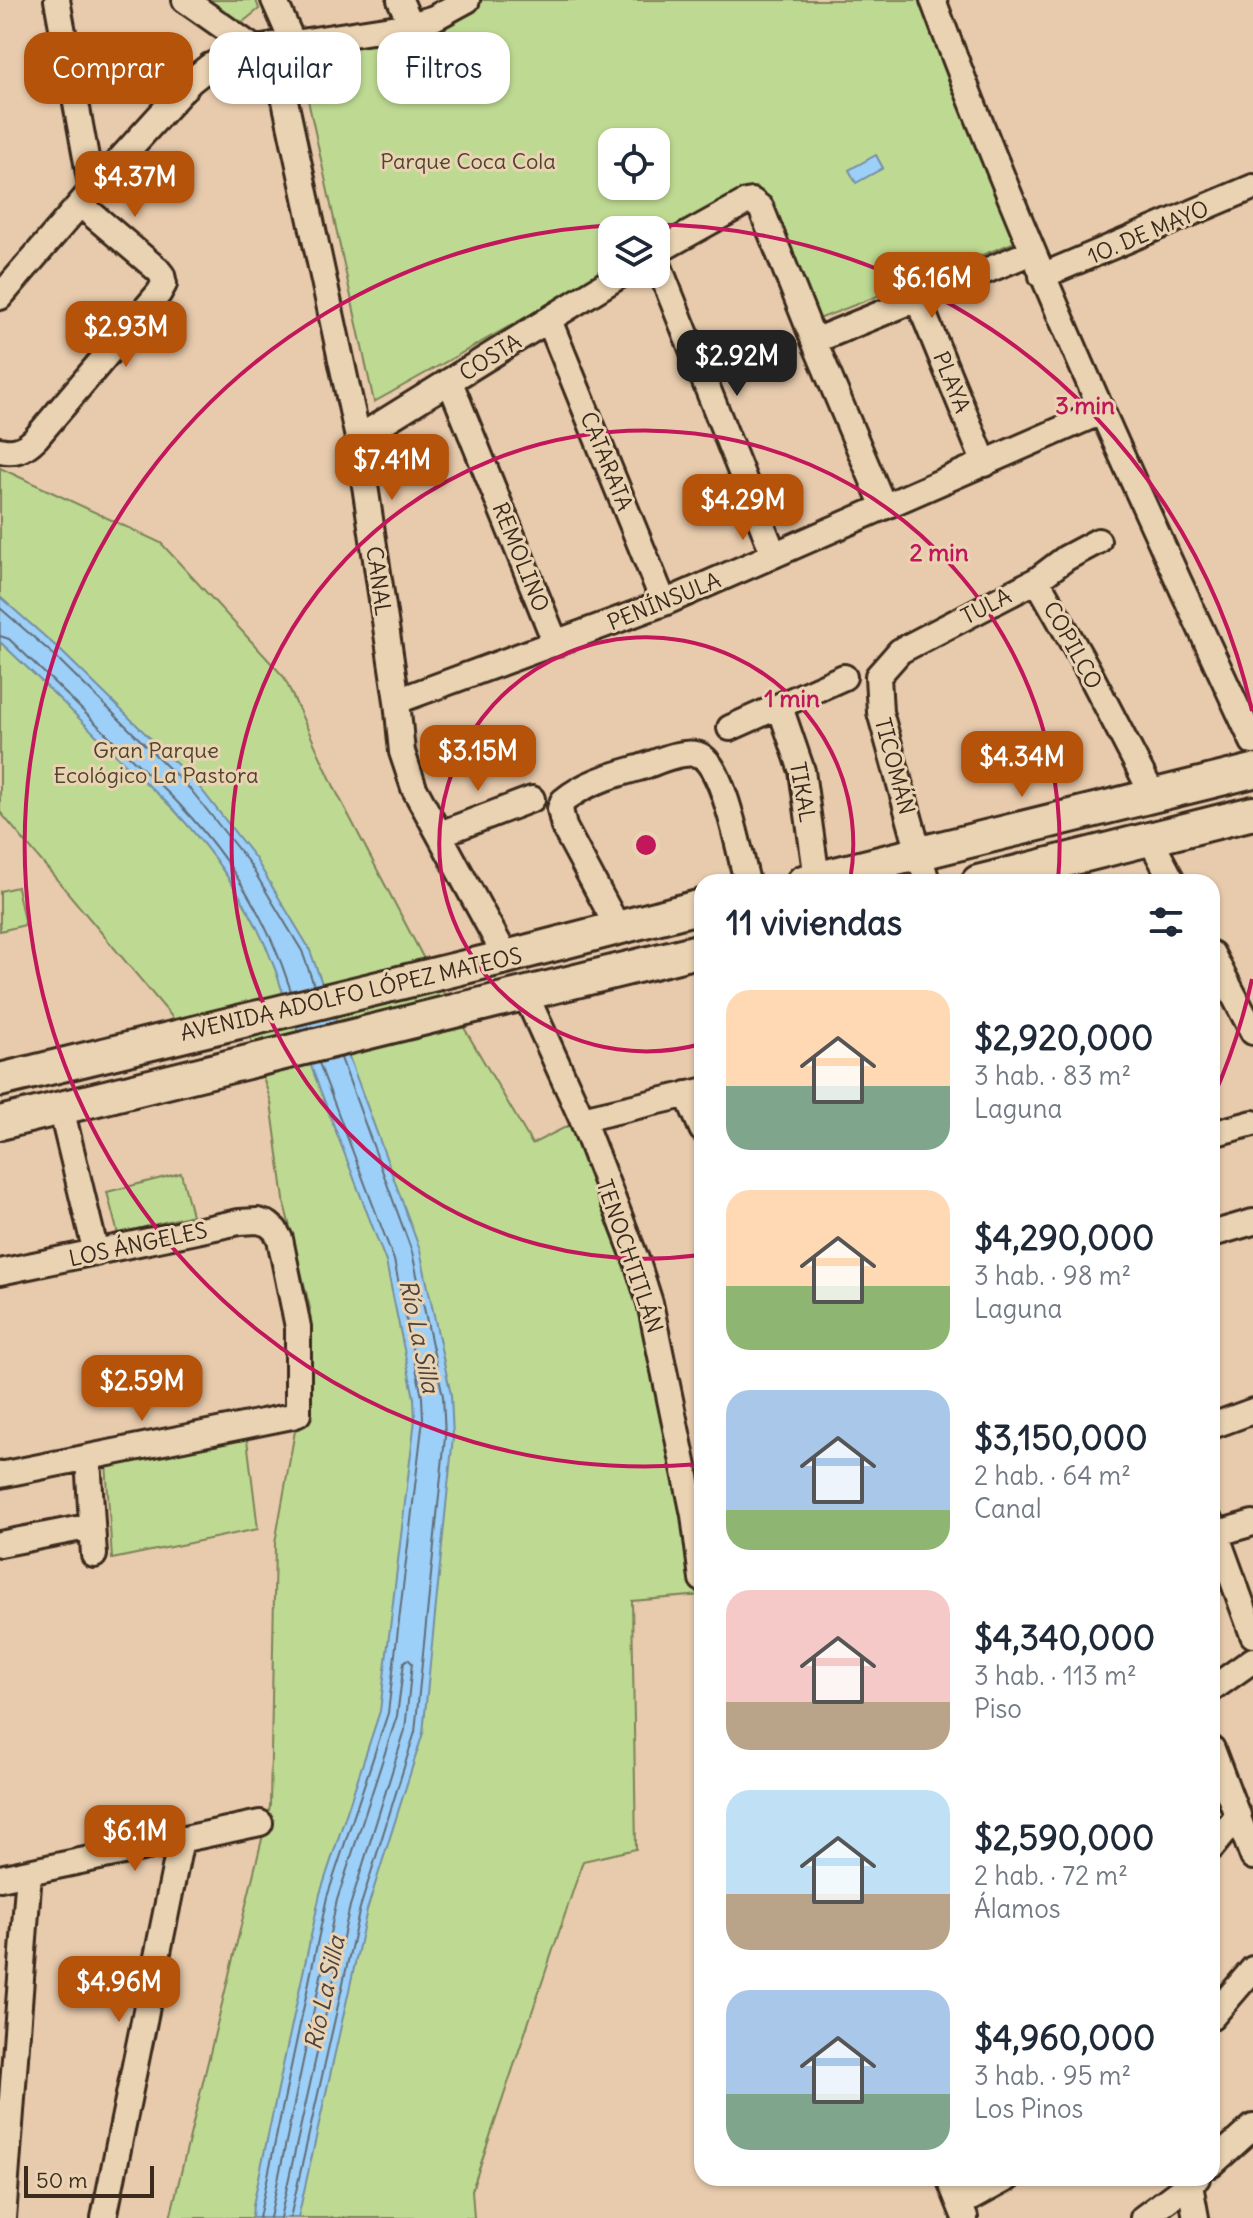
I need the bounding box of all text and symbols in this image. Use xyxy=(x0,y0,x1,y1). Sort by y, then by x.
chip: Comprar xyxy=(24,32,193,104)
chip: Alquilar xyxy=(209,32,361,104)
chip: Filtros xyxy=(377,32,510,104)
map controls xyxy=(598,128,670,288)
button: locate xyxy=(598,128,670,200)
park label: Parque Coca Cola xyxy=(380,147,556,175)
pin: $4.37M xyxy=(70,151,200,219)
text: $4.37M xyxy=(93,160,177,193)
street label: 1O. DE MAYO xyxy=(1083,194,1213,270)
button: layers xyxy=(598,216,670,288)
pin: $6.16M xyxy=(867,252,997,320)
text: $6.16M xyxy=(892,261,972,294)
pin: $2.93M xyxy=(61,301,191,369)
text: $2.93M xyxy=(84,310,168,343)
street label: COSTA xyxy=(454,327,526,387)
pin: $2.92M xyxy=(672,330,802,398)
text: $2.92M xyxy=(695,339,779,372)
street label: PLAYA xyxy=(927,347,977,417)
text: 3 min xyxy=(1055,390,1115,420)
street label: CATARATA xyxy=(575,408,639,514)
pin: $7.41M xyxy=(327,434,457,502)
text: $7.41M xyxy=(353,443,431,476)
pin: $4.29M xyxy=(678,474,808,542)
text: $4.29M xyxy=(700,483,786,516)
street label: REMOLINO xyxy=(486,498,556,616)
text: 2 min xyxy=(909,537,969,567)
street label: CANAL xyxy=(360,544,398,618)
street label: PENÍNSULA xyxy=(603,566,725,636)
street label: TULA xyxy=(956,582,1016,630)
street label: COPILCO xyxy=(1037,596,1109,694)
text: 1 min xyxy=(764,683,820,713)
street label: TICOMÁN xyxy=(869,715,921,817)
pin: $3.15M xyxy=(413,725,543,793)
pin: $4.34M xyxy=(957,731,1087,799)
text: $3.15M xyxy=(438,734,518,767)
park label: Gran Parque Ecológico La Pastora xyxy=(54,736,258,789)
text: $4.34M xyxy=(979,740,1065,773)
street label: TIKAL xyxy=(784,760,822,824)
centre of rings xyxy=(632,831,660,859)
icon: filters xyxy=(1144,900,1188,944)
text: 11 viviendas xyxy=(726,901,902,944)
street label: AVENIDA ADOLFO LÓPEZ MATEOS xyxy=(178,941,524,1047)
text: $2,920,000 xyxy=(974,1016,1153,1059)
icon: home xyxy=(790,1022,886,1118)
text: 3 hab. · 83 m² xyxy=(974,1059,1131,1092)
text: Laguna xyxy=(974,1092,1062,1125)
street label: TENOCHTITLÁN xyxy=(591,1175,669,1337)
street label: LOS ÁNGELES xyxy=(66,1216,210,1272)
text: $4,290,000 xyxy=(974,1216,1154,1259)
icon: home xyxy=(790,1222,886,1318)
text: 3 hab. · 98 m² xyxy=(974,1259,1131,1292)
water label: Río La Silla xyxy=(393,1276,447,1397)
text: Laguna xyxy=(974,1292,1062,1325)
pin: $2.59M xyxy=(77,1355,207,1423)
text: $2.59M xyxy=(99,1364,185,1397)
text: $3,150,000 xyxy=(974,1416,1148,1459)
icon: home xyxy=(790,1422,886,1518)
text: 2 hab. · 64 m² xyxy=(974,1459,1131,1492)
text: Canal xyxy=(974,1492,1041,1525)
text: $4,340,000 xyxy=(974,1616,1155,1659)
icon: home xyxy=(790,1622,886,1718)
text: 3 hab. · 113 m² xyxy=(974,1659,1137,1692)
text: Piso xyxy=(974,1692,1022,1725)
pin: $6.1M xyxy=(79,1805,191,1873)
text: $6.1M xyxy=(102,1814,168,1847)
text: $2,590,000 xyxy=(974,1816,1154,1859)
icon: home xyxy=(790,1822,886,1918)
text: 2 hab. · 72 m² xyxy=(974,1859,1128,1892)
text: Álamos xyxy=(974,1892,1061,1925)
water label: Río La Silla xyxy=(297,1932,351,2053)
pin: $4.96M xyxy=(54,1956,184,2024)
text: $4.96M xyxy=(76,1965,162,1998)
text: $4,960,000 xyxy=(974,2016,1155,2059)
icon: home xyxy=(790,2022,886,2118)
text: 3 hab. · 95 m² xyxy=(974,2059,1131,2092)
text: Los Pinos xyxy=(974,2092,1083,2125)
scale bar xyxy=(24,2162,154,2198)
text: 50 m xyxy=(36,2166,88,2194)

